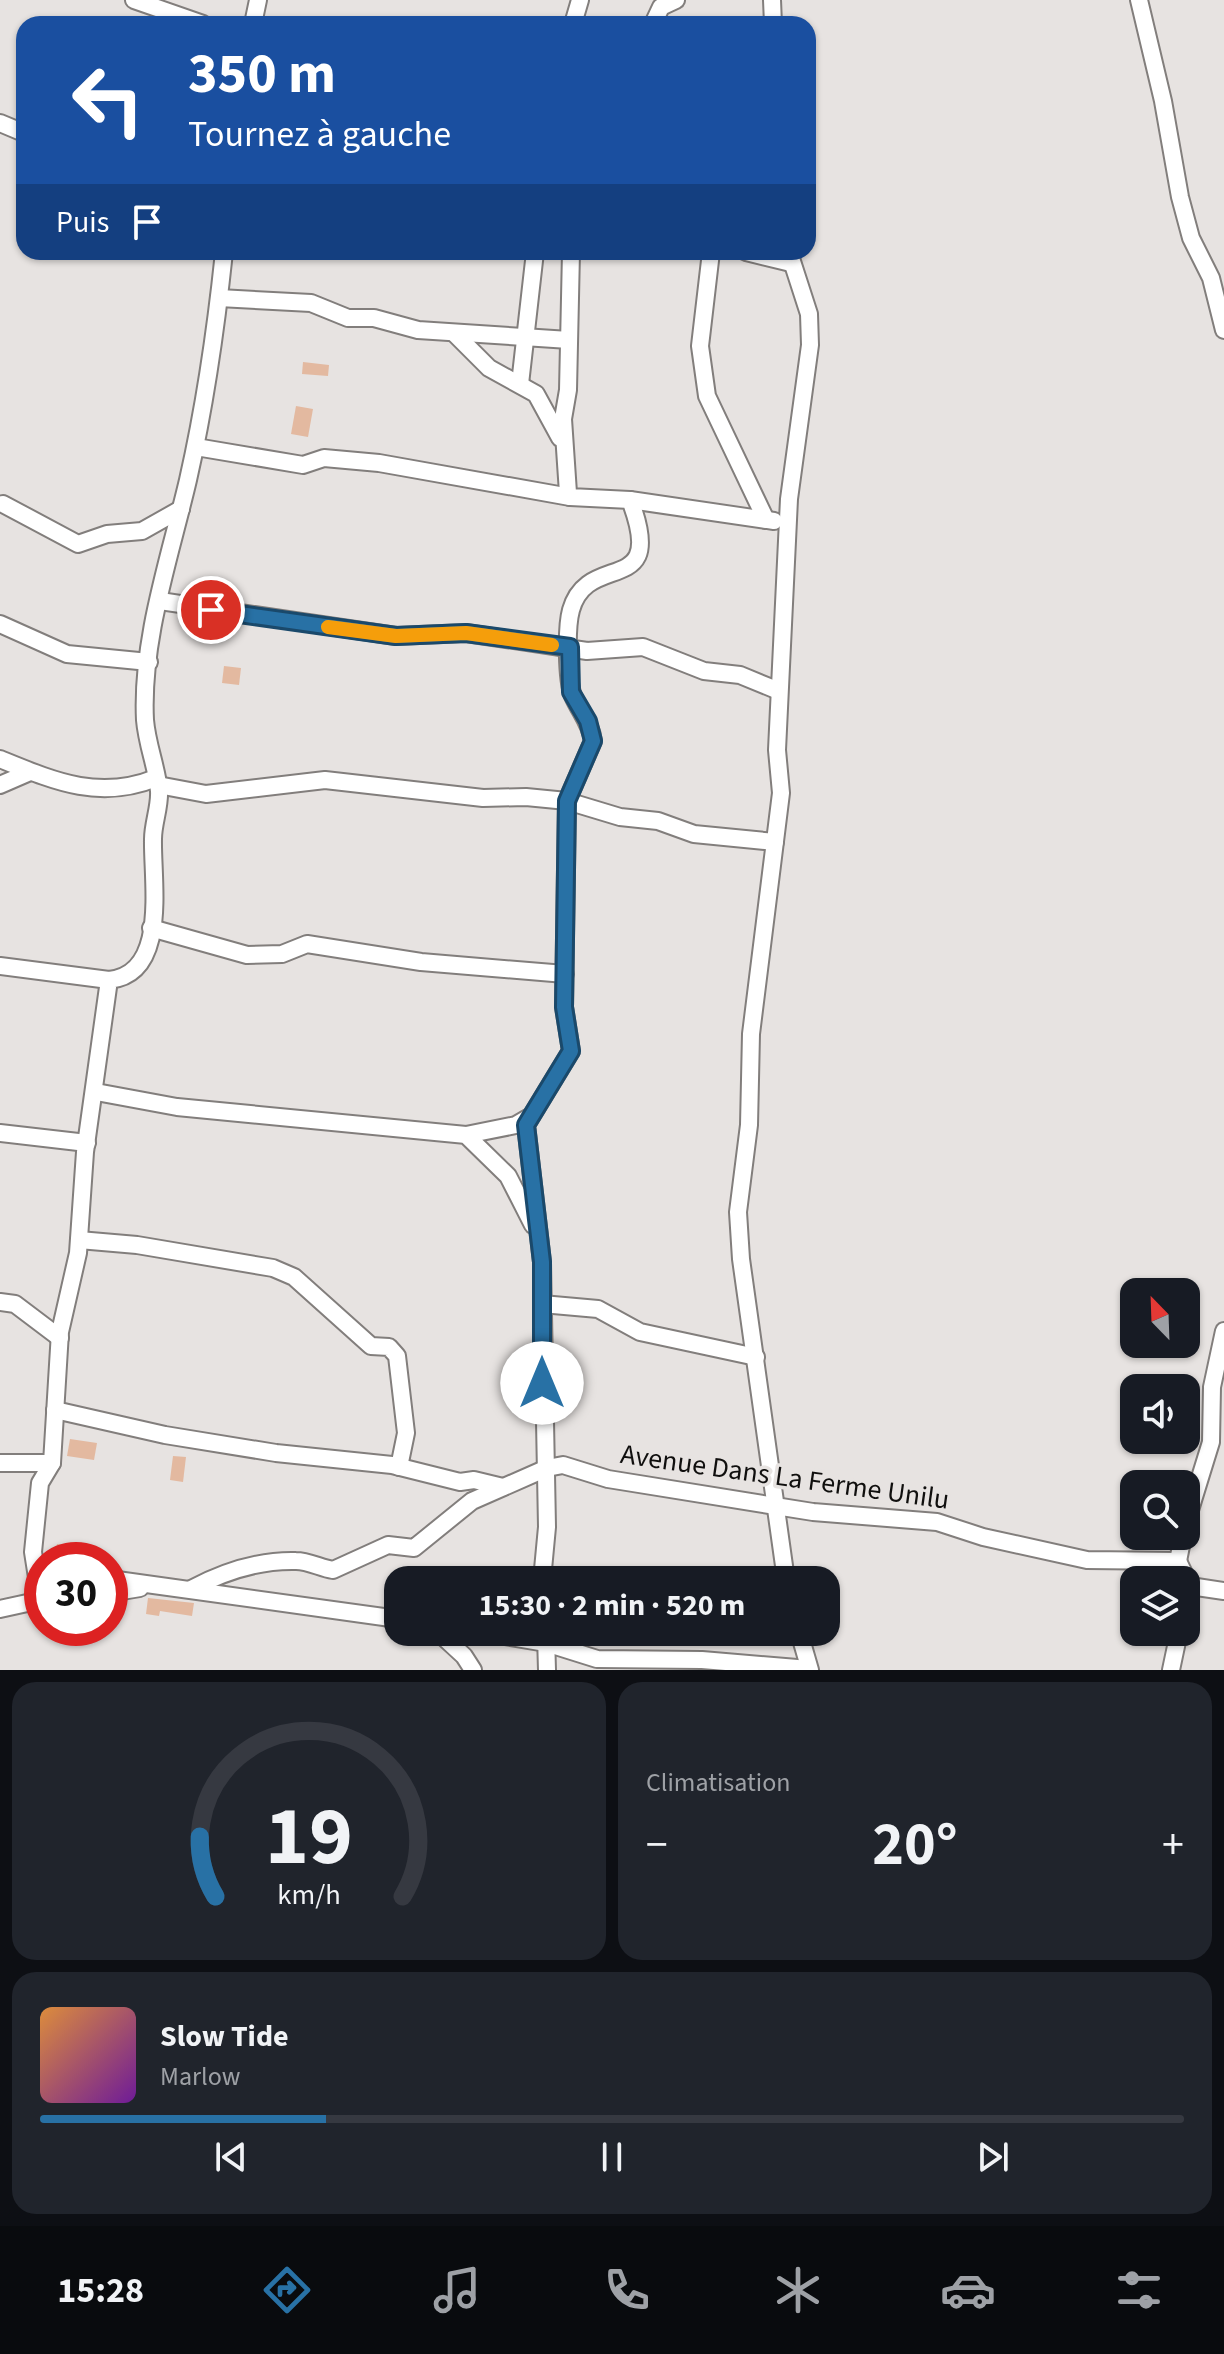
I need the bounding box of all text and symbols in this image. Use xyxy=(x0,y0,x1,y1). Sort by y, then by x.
text: 350 m xyxy=(188,35,336,114)
icon: left xyxy=(56,48,160,152)
text: Tournez à gauche xyxy=(188,109,451,160)
icon: arrive xyxy=(125,200,169,244)
text: Puis xyxy=(56,201,109,244)
pin xyxy=(177,576,245,644)
icon: arrive xyxy=(189,588,233,632)
north arrow xyxy=(1120,1278,1200,1358)
map controls xyxy=(1120,1278,1200,1646)
position arrow xyxy=(500,1341,584,1425)
button: sound xyxy=(1120,1374,1200,1454)
street label: Avenue Dans La Ferme Unilu xyxy=(618,1434,952,1520)
button: search xyxy=(1120,1470,1200,1550)
speed limit sign: 30 xyxy=(24,1542,128,1646)
button: layers xyxy=(1120,1566,1200,1646)
text: 15:30 · 2 min · 520 m xyxy=(479,1584,745,1627)
text: Climatisation xyxy=(646,1764,791,1801)
text: 19 xyxy=(265,1778,353,1896)
text: 20° xyxy=(872,1803,958,1888)
text: − xyxy=(646,1814,668,1877)
text: + xyxy=(1162,1814,1184,1877)
text: km/h xyxy=(277,1875,341,1915)
text: Slow Tide xyxy=(160,2015,289,2058)
text: Marlow xyxy=(160,2058,240,2095)
icon: previous xyxy=(209,2135,253,2179)
icon: pause xyxy=(590,2135,634,2179)
icon: next xyxy=(971,2135,1015,2179)
icon: directions xyxy=(259,2262,315,2318)
icon: music xyxy=(429,2262,485,2318)
icon: phone xyxy=(599,2262,655,2318)
icon: climate xyxy=(770,2262,826,2318)
icon: car xyxy=(940,2262,996,2318)
icon: filters xyxy=(1111,2262,1167,2318)
text: 15:28 xyxy=(57,2265,144,2316)

